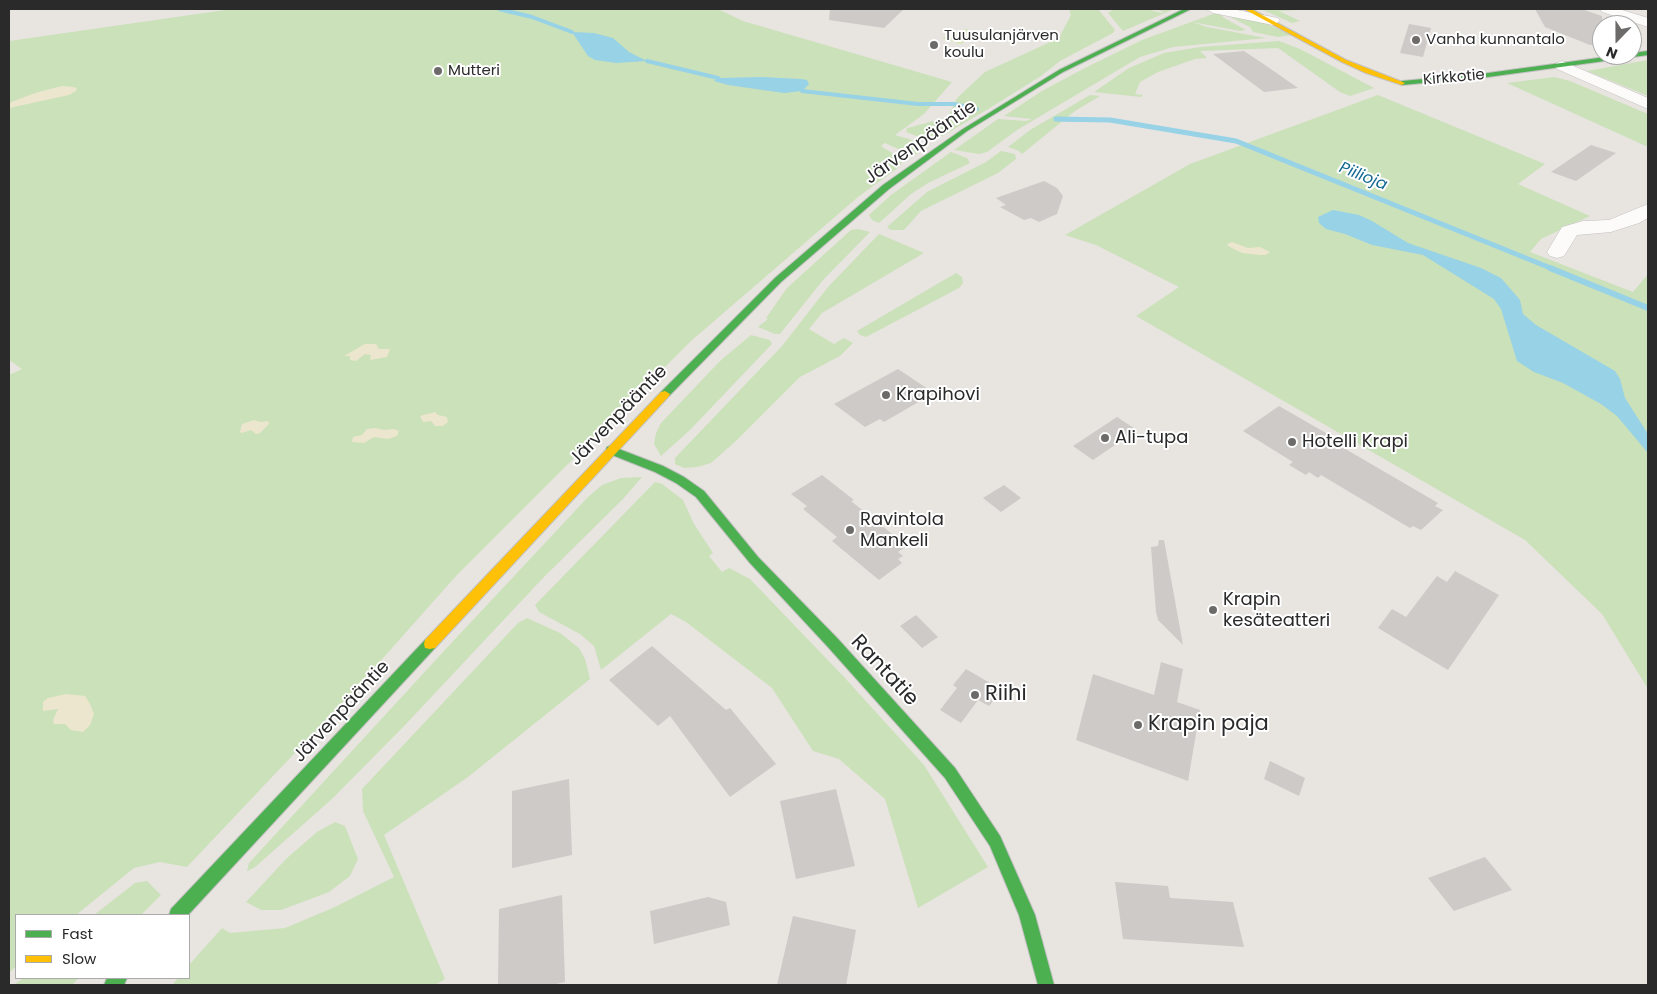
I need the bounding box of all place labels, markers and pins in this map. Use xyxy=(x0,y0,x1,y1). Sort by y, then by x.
place label: Tuusulanjärven koulu xyxy=(944,27,1059,62)
place label: Vanha kunnantalo xyxy=(1426,31,1565,49)
marker: Vanha kunnantalo xyxy=(1410,34,1422,46)
marker: Tuusulanjärven koulu xyxy=(928,39,940,51)
place label: Mutteri xyxy=(448,62,500,80)
marker: Mutteri xyxy=(432,65,444,77)
place label: Krapihovi xyxy=(896,384,980,406)
marker: Krapihovi xyxy=(880,389,892,401)
place label: Ali-tupa xyxy=(1115,427,1188,449)
place label: Hotelli Krapi xyxy=(1302,431,1408,453)
marker: Ali-tupa xyxy=(1099,432,1111,444)
marker: Hotelli Krapi xyxy=(1286,436,1298,448)
place label: Ravintola Mankeli xyxy=(860,509,944,552)
marker: Ravintola Mankeli xyxy=(844,524,856,536)
place label: Krapin kesäteatteri xyxy=(1223,589,1330,632)
marker: Krapin kesäteatteri xyxy=(1207,604,1219,616)
place label: Riihi xyxy=(985,682,1027,708)
marker: Riihi xyxy=(969,689,981,701)
place label: Krapin paja xyxy=(1148,712,1269,738)
marker: Krapin paja xyxy=(1132,719,1144,731)

